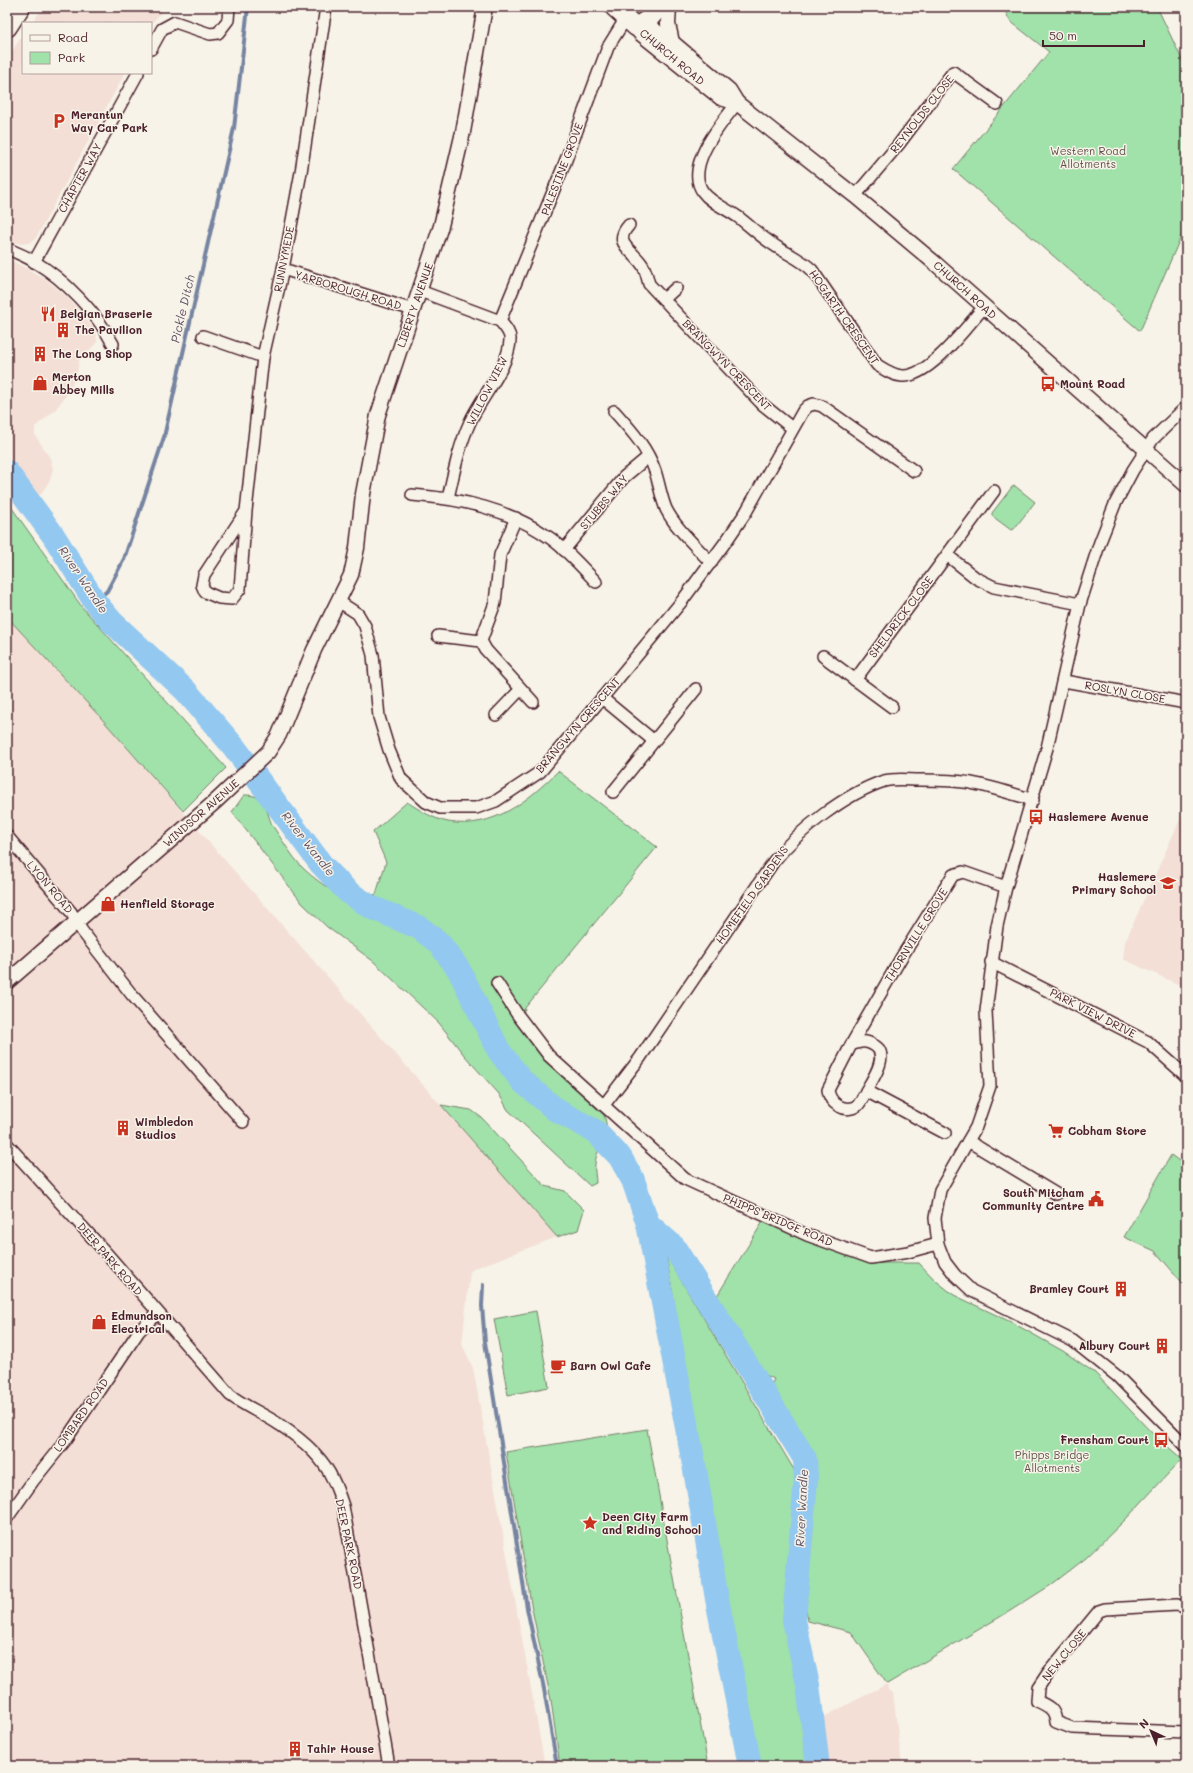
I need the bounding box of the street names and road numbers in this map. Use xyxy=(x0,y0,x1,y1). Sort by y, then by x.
street label: CHURCH ROAD xyxy=(637,25,708,88)
street label: REYNOLDS CLOSE xyxy=(886,72,957,156)
street label: PALESTINE GROVE xyxy=(537,120,586,217)
street label: CHAPTER WAY xyxy=(54,140,105,215)
street label: RUNNYMEDE xyxy=(270,225,297,293)
street label: CHURCH ROAD xyxy=(931,257,1000,322)
street label: LIBERTY AVENUE xyxy=(393,260,436,349)
street label: YARBOROUGH ROAD xyxy=(293,266,403,313)
street label: HOGARTH CRESCENT xyxy=(806,266,883,367)
street label: BRANGWYN CRESCENT xyxy=(680,316,775,414)
street label: WILLOW VIEW xyxy=(463,354,510,428)
street label: STUBBS WAY xyxy=(576,471,631,532)
street label: SHELDRICK CLOSE xyxy=(865,573,936,661)
street label: BRANGWYN CRESCENT xyxy=(532,674,623,776)
street label: ROSLYN CLOSE xyxy=(1084,677,1166,706)
street label: WINDSOR AVENUE xyxy=(159,775,242,850)
street label: HOMEFIELD GARDENS xyxy=(712,843,791,947)
street label: LYON ROAD xyxy=(24,857,77,916)
street label: THORNVILLE GROVE xyxy=(880,885,951,985)
street label: PARK VIEW DRIVE xyxy=(1048,984,1139,1041)
street label: PHIPPS BRIDGE ROAD xyxy=(721,1190,835,1249)
street label: DEER PARK ROAD xyxy=(74,1219,146,1298)
street label: LOMBARD ROAD xyxy=(50,1375,112,1455)
street label: DEER PARK ROAD xyxy=(333,1497,366,1591)
street label: NEW CLOSE xyxy=(1038,1626,1089,1684)

